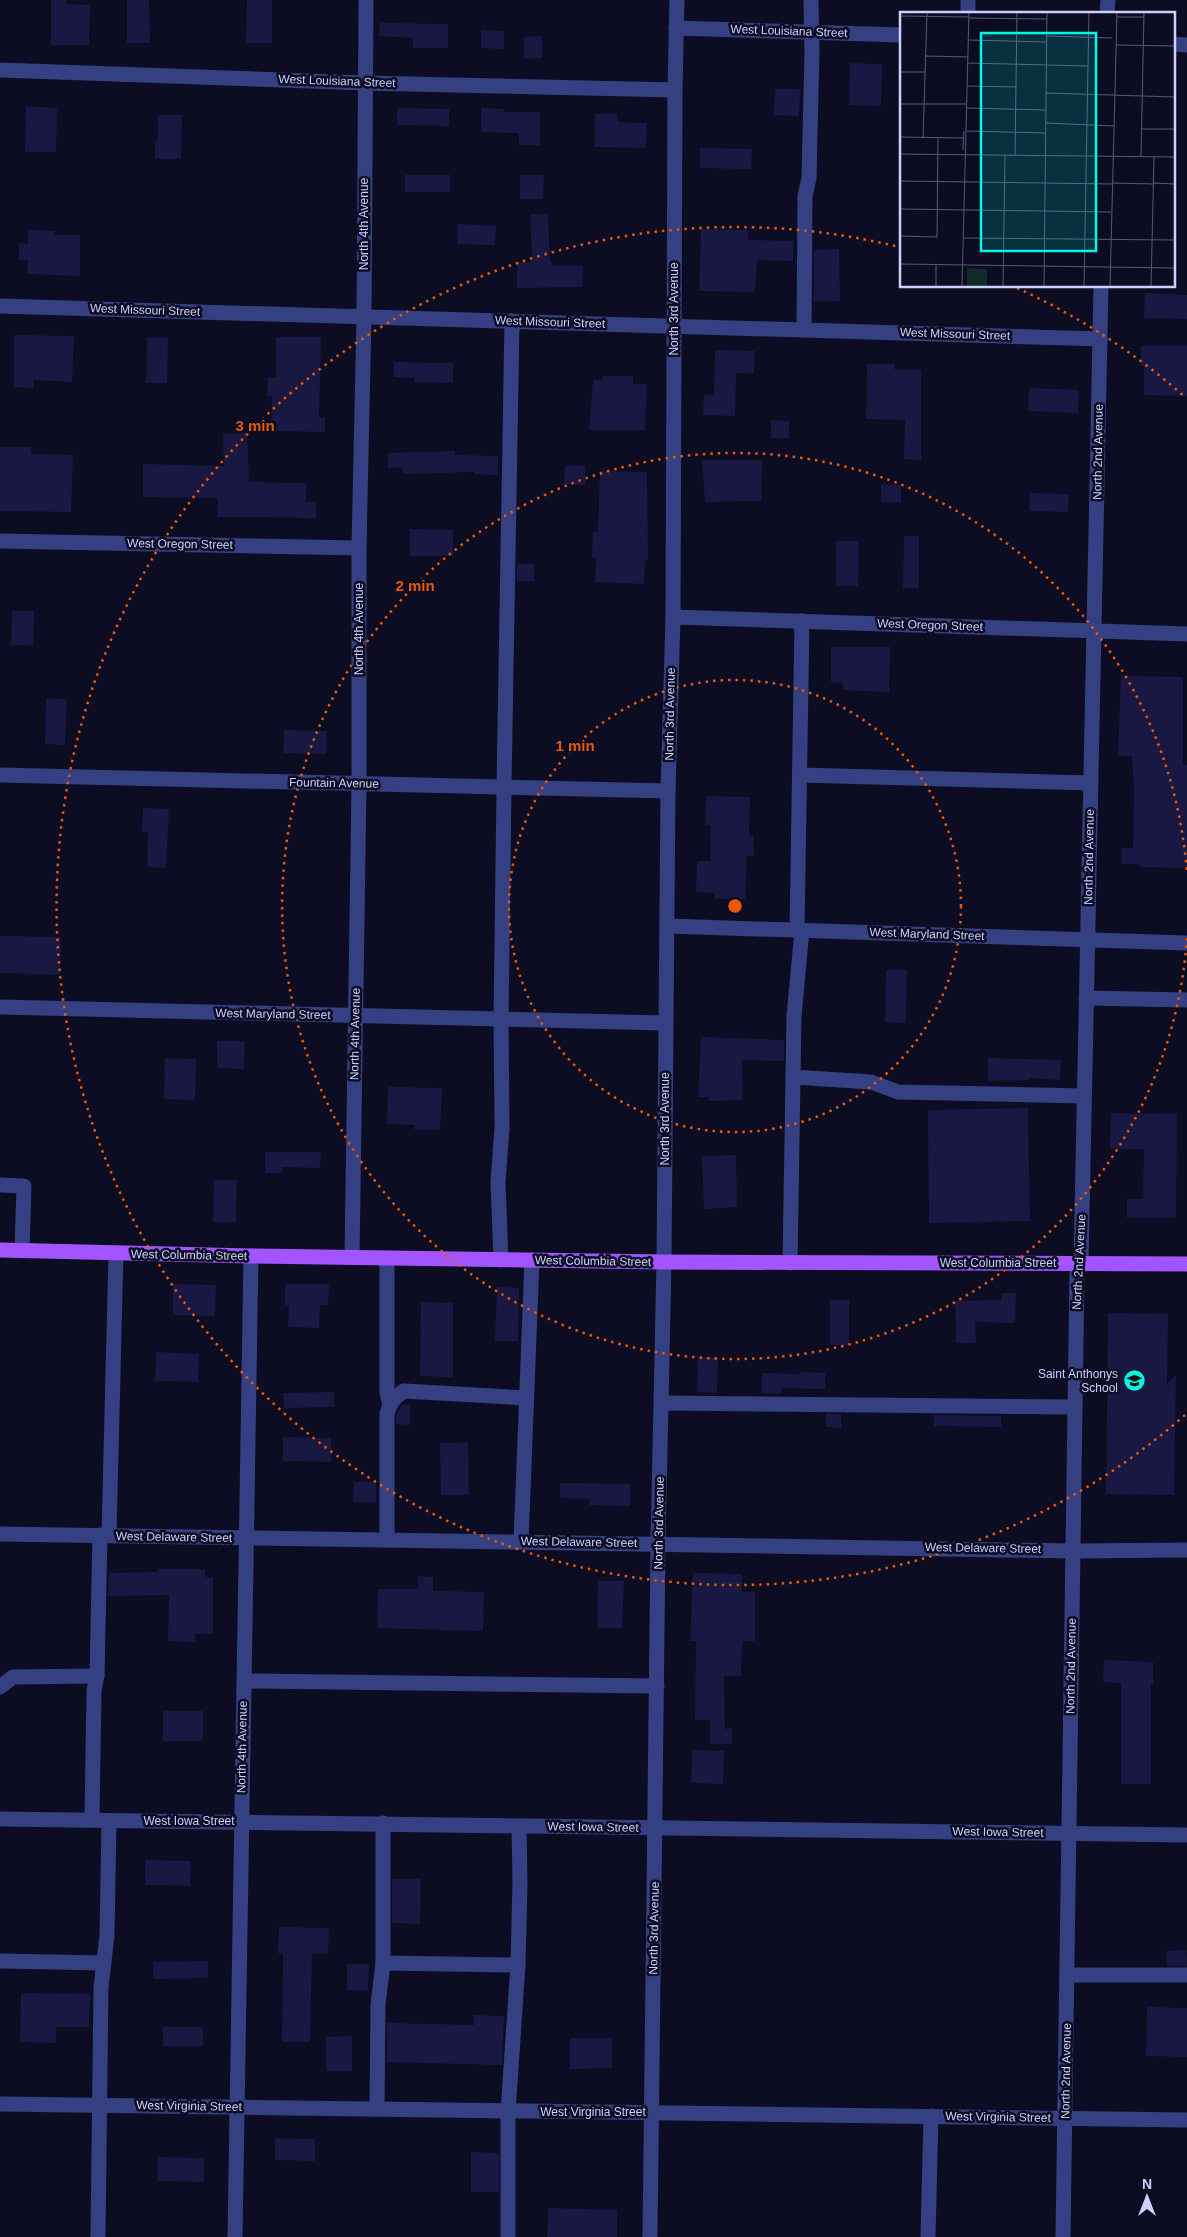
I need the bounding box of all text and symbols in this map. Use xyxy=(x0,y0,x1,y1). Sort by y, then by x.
inset map xyxy=(900,12,1174,288)
street label: West Louisiana Street xyxy=(730,22,848,40)
street label: West Louisiana Street xyxy=(278,72,396,90)
street label: North 4th Avenue xyxy=(357,177,371,270)
street label: North 3rd Avenue xyxy=(667,262,681,356)
street label: West Missouri Street xyxy=(90,301,201,319)
street label: West Missouri Street xyxy=(495,313,606,331)
street label: West Missouri Street xyxy=(900,325,1011,343)
street label: North 2nd Avenue xyxy=(1090,404,1106,500)
text: 3 min xyxy=(235,417,275,434)
street label: West Oregon Street xyxy=(127,536,234,552)
text: 2 min xyxy=(395,577,435,594)
street label: North 4th Avenue xyxy=(352,582,366,675)
street label: West Oregon Street xyxy=(877,616,984,634)
street label: North 3rd Avenue xyxy=(662,667,678,761)
text: 1 min xyxy=(555,737,595,754)
street label: Fountain Avenue xyxy=(289,775,379,791)
street label: North 2nd Avenue xyxy=(1081,809,1097,905)
centre of rings xyxy=(726,897,744,915)
street label: West Maryland Street xyxy=(869,925,985,943)
street label: North 4th Avenue xyxy=(347,987,363,1080)
street label: West Maryland Street xyxy=(215,1006,331,1022)
street label: North 3rd Avenue xyxy=(658,1072,672,1166)
street label: North 2nd Avenue xyxy=(1070,1213,1089,1310)
street label: West Columbia Street xyxy=(131,1247,248,1263)
street label: West Columbia Street xyxy=(535,1253,652,1269)
street label: West Columbia Street xyxy=(940,1256,1057,1270)
place label: Saint Anthonys School xyxy=(1038,1367,1118,1395)
school or university icon: Saint Anthonys School xyxy=(1122,1369,1146,1393)
street label: North 3rd Avenue xyxy=(651,1476,667,1570)
street label: West Delaware Street xyxy=(116,1529,233,1545)
street label: West Delaware Street xyxy=(521,1534,638,1550)
street label: West Delaware Street xyxy=(925,1540,1042,1556)
street label: North 2nd Avenue xyxy=(1063,1618,1079,1714)
street label: North 4th Avenue xyxy=(234,1700,250,1793)
street label: West Iowa Street xyxy=(143,1814,235,1828)
street label: West Iowa Street xyxy=(547,1819,639,1835)
street label: West Iowa Street xyxy=(952,1824,1044,1840)
street label: North 3rd Avenue xyxy=(646,1881,662,1975)
street label: North 2nd Avenue xyxy=(1058,2023,1074,2119)
street label: West Virginia Street xyxy=(136,2098,243,2114)
street label: West Virginia Street xyxy=(540,2105,646,2119)
street label: West Virginia Street xyxy=(945,2109,1052,2125)
north arrow xyxy=(1122,2172,1172,2222)
text: N xyxy=(1142,2176,1152,2192)

